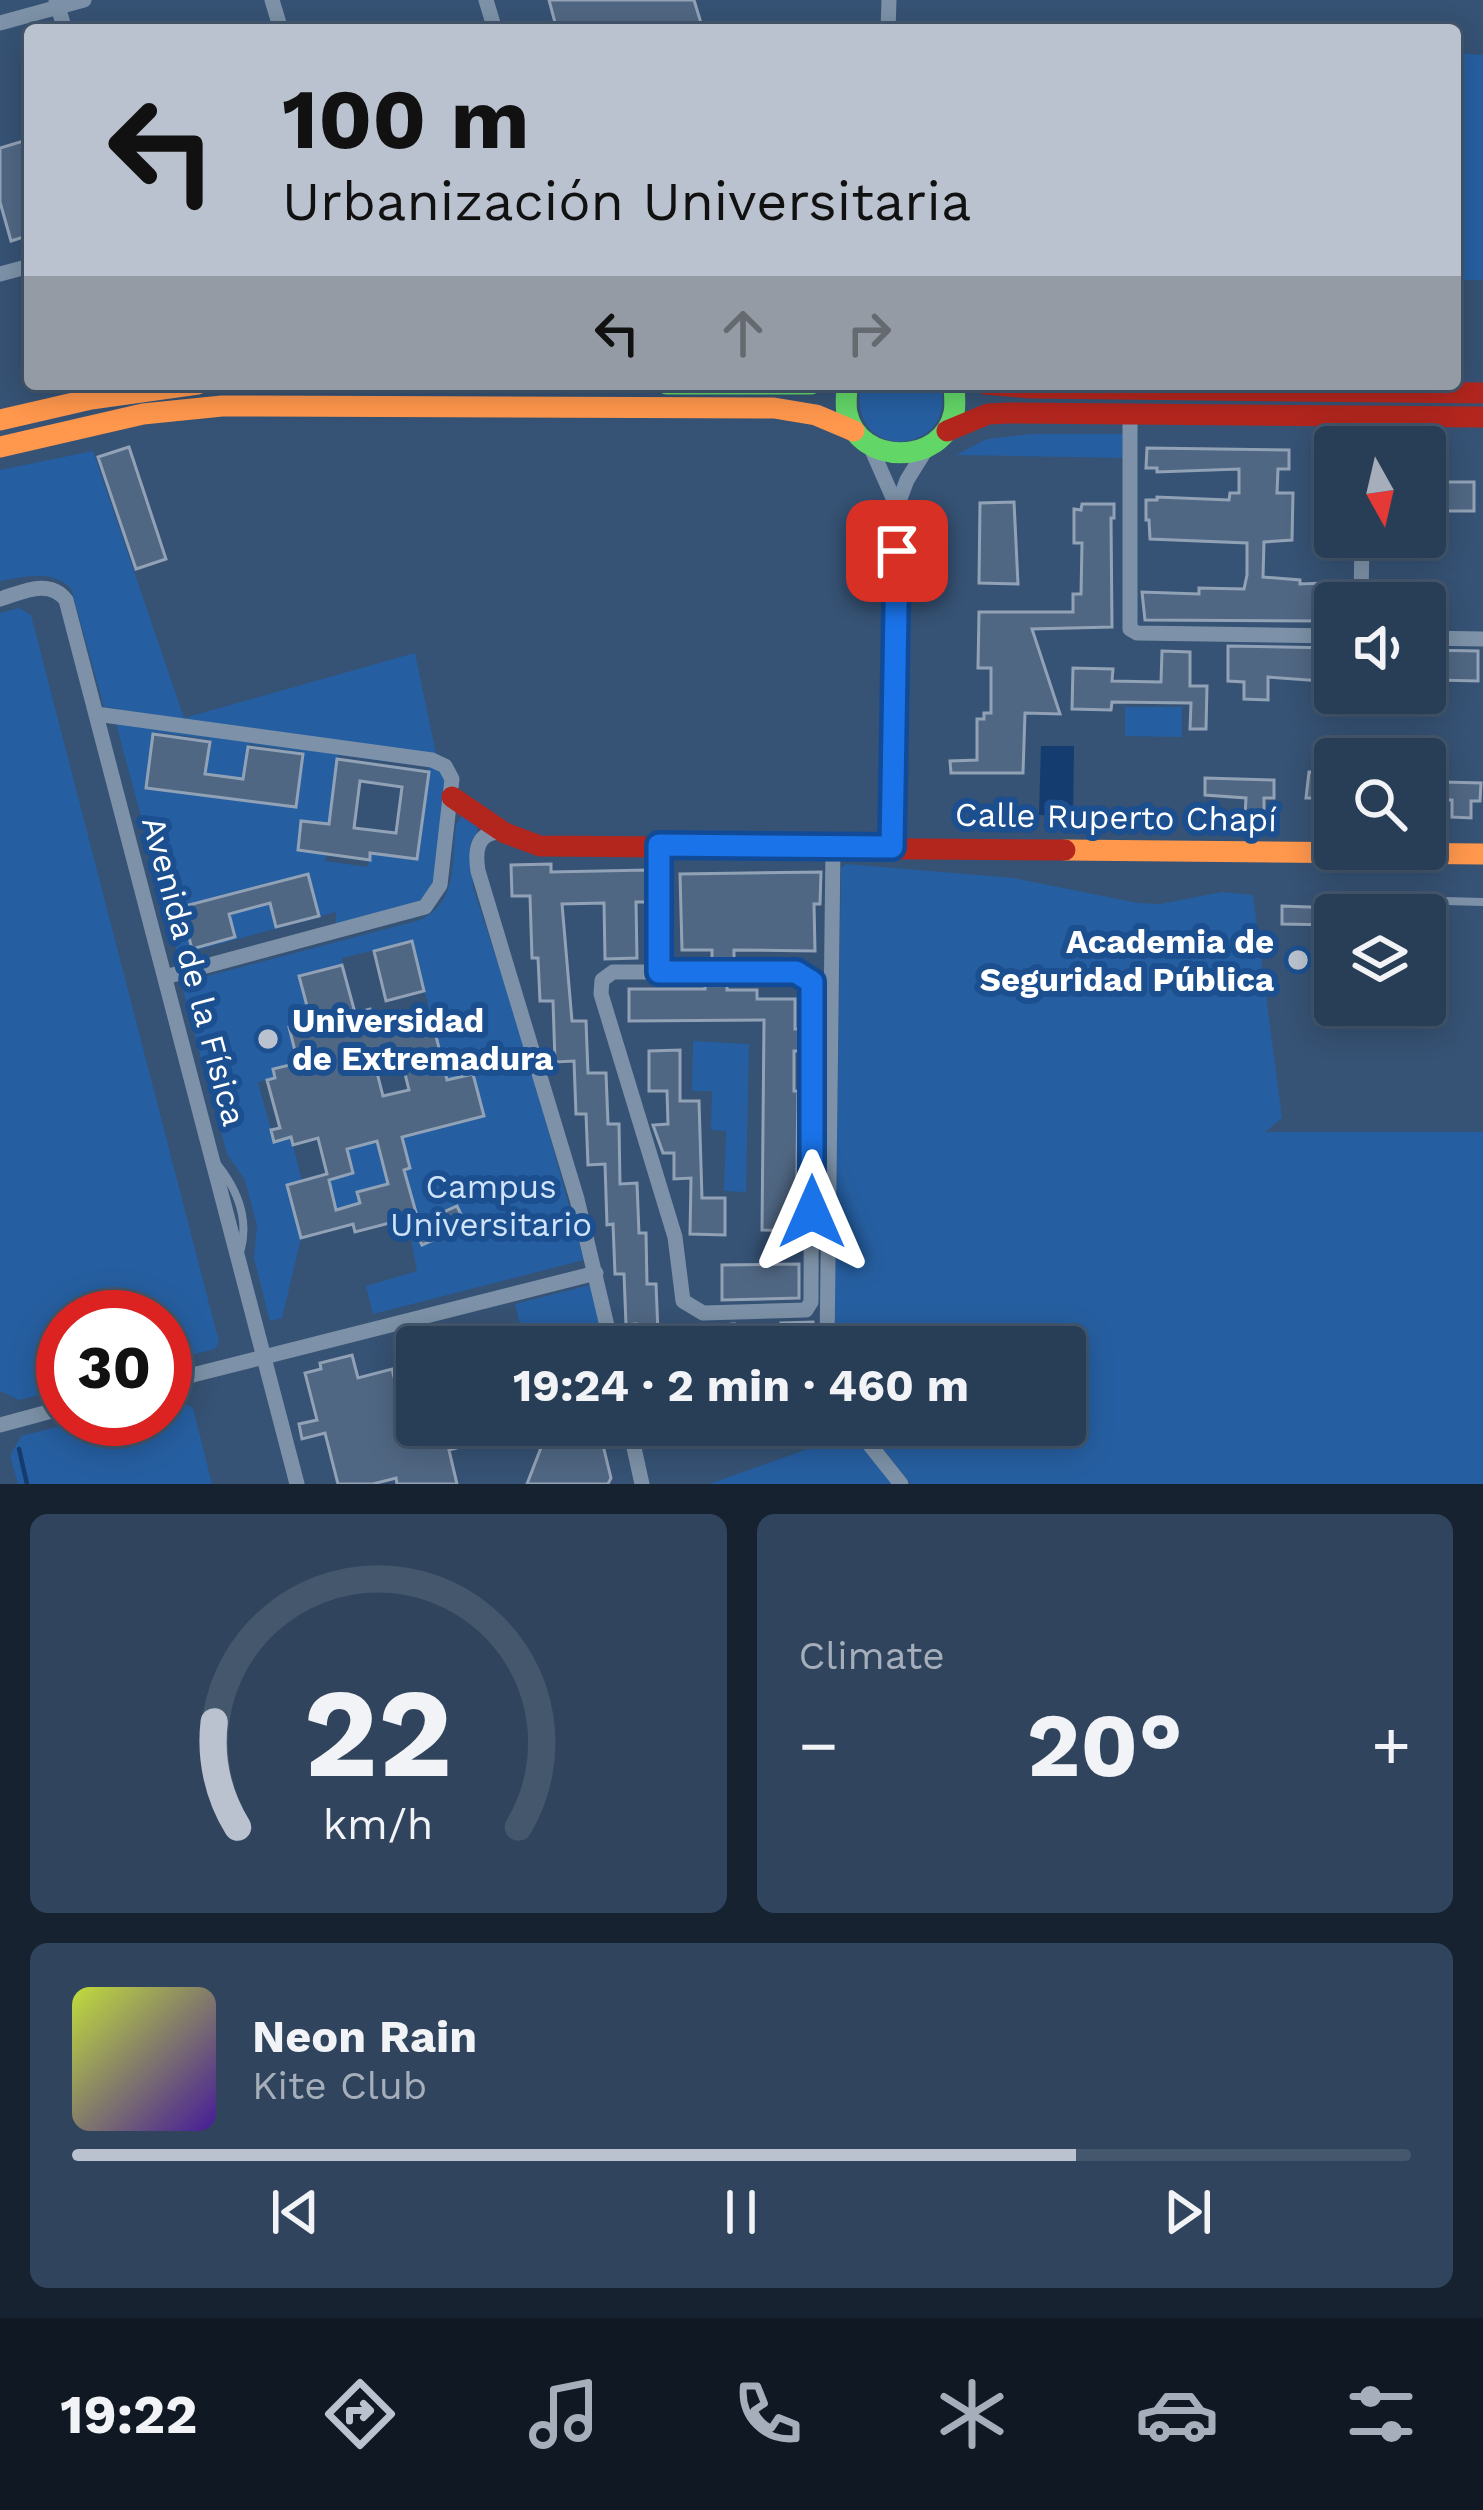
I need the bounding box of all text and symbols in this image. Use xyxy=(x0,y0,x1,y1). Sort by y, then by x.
text: 100 m xyxy=(282,70,529,168)
icon: left xyxy=(84,72,240,228)
text: Urbanización Universitaria xyxy=(282,170,971,233)
icon: left xyxy=(584,300,650,366)
icon: ahead xyxy=(710,300,776,366)
icon: right xyxy=(836,300,902,366)
north arrow xyxy=(1314,426,1446,558)
map controls xyxy=(1314,426,1446,1026)
pin xyxy=(846,500,948,602)
icon: arrive xyxy=(864,518,930,584)
button: sound xyxy=(1314,582,1446,714)
button: search xyxy=(1314,738,1446,870)
street label: Calle Ruperto Chapí xyxy=(955,795,1278,839)
street label: Avenida de la Física xyxy=(134,812,254,1130)
button: layers xyxy=(1314,894,1446,1026)
place label: Academia de Seguridad Pública xyxy=(980,922,1274,999)
marker: Academia de Seguridad Pública xyxy=(1285,947,1311,973)
place label: Universidad de Extremadura xyxy=(292,1001,553,1078)
marker: Universidad de Extremadura xyxy=(255,1026,281,1052)
position arrow xyxy=(749,1149,875,1275)
park label: Campus Universitario xyxy=(390,1167,592,1244)
speed limit sign: 30 xyxy=(36,1290,192,1446)
text: 19:24 · 2 min · 460 m xyxy=(513,1359,969,1412)
text: Climate xyxy=(799,1633,945,1678)
text: 22 xyxy=(304,1660,453,1806)
text: 20° xyxy=(1027,1692,1183,1798)
text: − xyxy=(799,1707,838,1784)
text: + xyxy=(1371,1707,1411,1784)
text: km/h xyxy=(323,1798,433,1848)
text: Neon Rain xyxy=(252,2010,477,2063)
text: Kite Club xyxy=(252,2063,427,2108)
icon: previous xyxy=(262,2179,328,2245)
icon: pause xyxy=(708,2179,774,2245)
icon: next xyxy=(1155,2179,1221,2245)
icon: directions xyxy=(318,2372,402,2456)
icon: music xyxy=(522,2372,606,2456)
icon: phone xyxy=(726,2372,810,2456)
icon: climate xyxy=(930,2372,1014,2456)
icon: car xyxy=(1135,2372,1219,2456)
icon: filters xyxy=(1339,2372,1423,2456)
text: 19:22 xyxy=(60,2383,197,2446)

